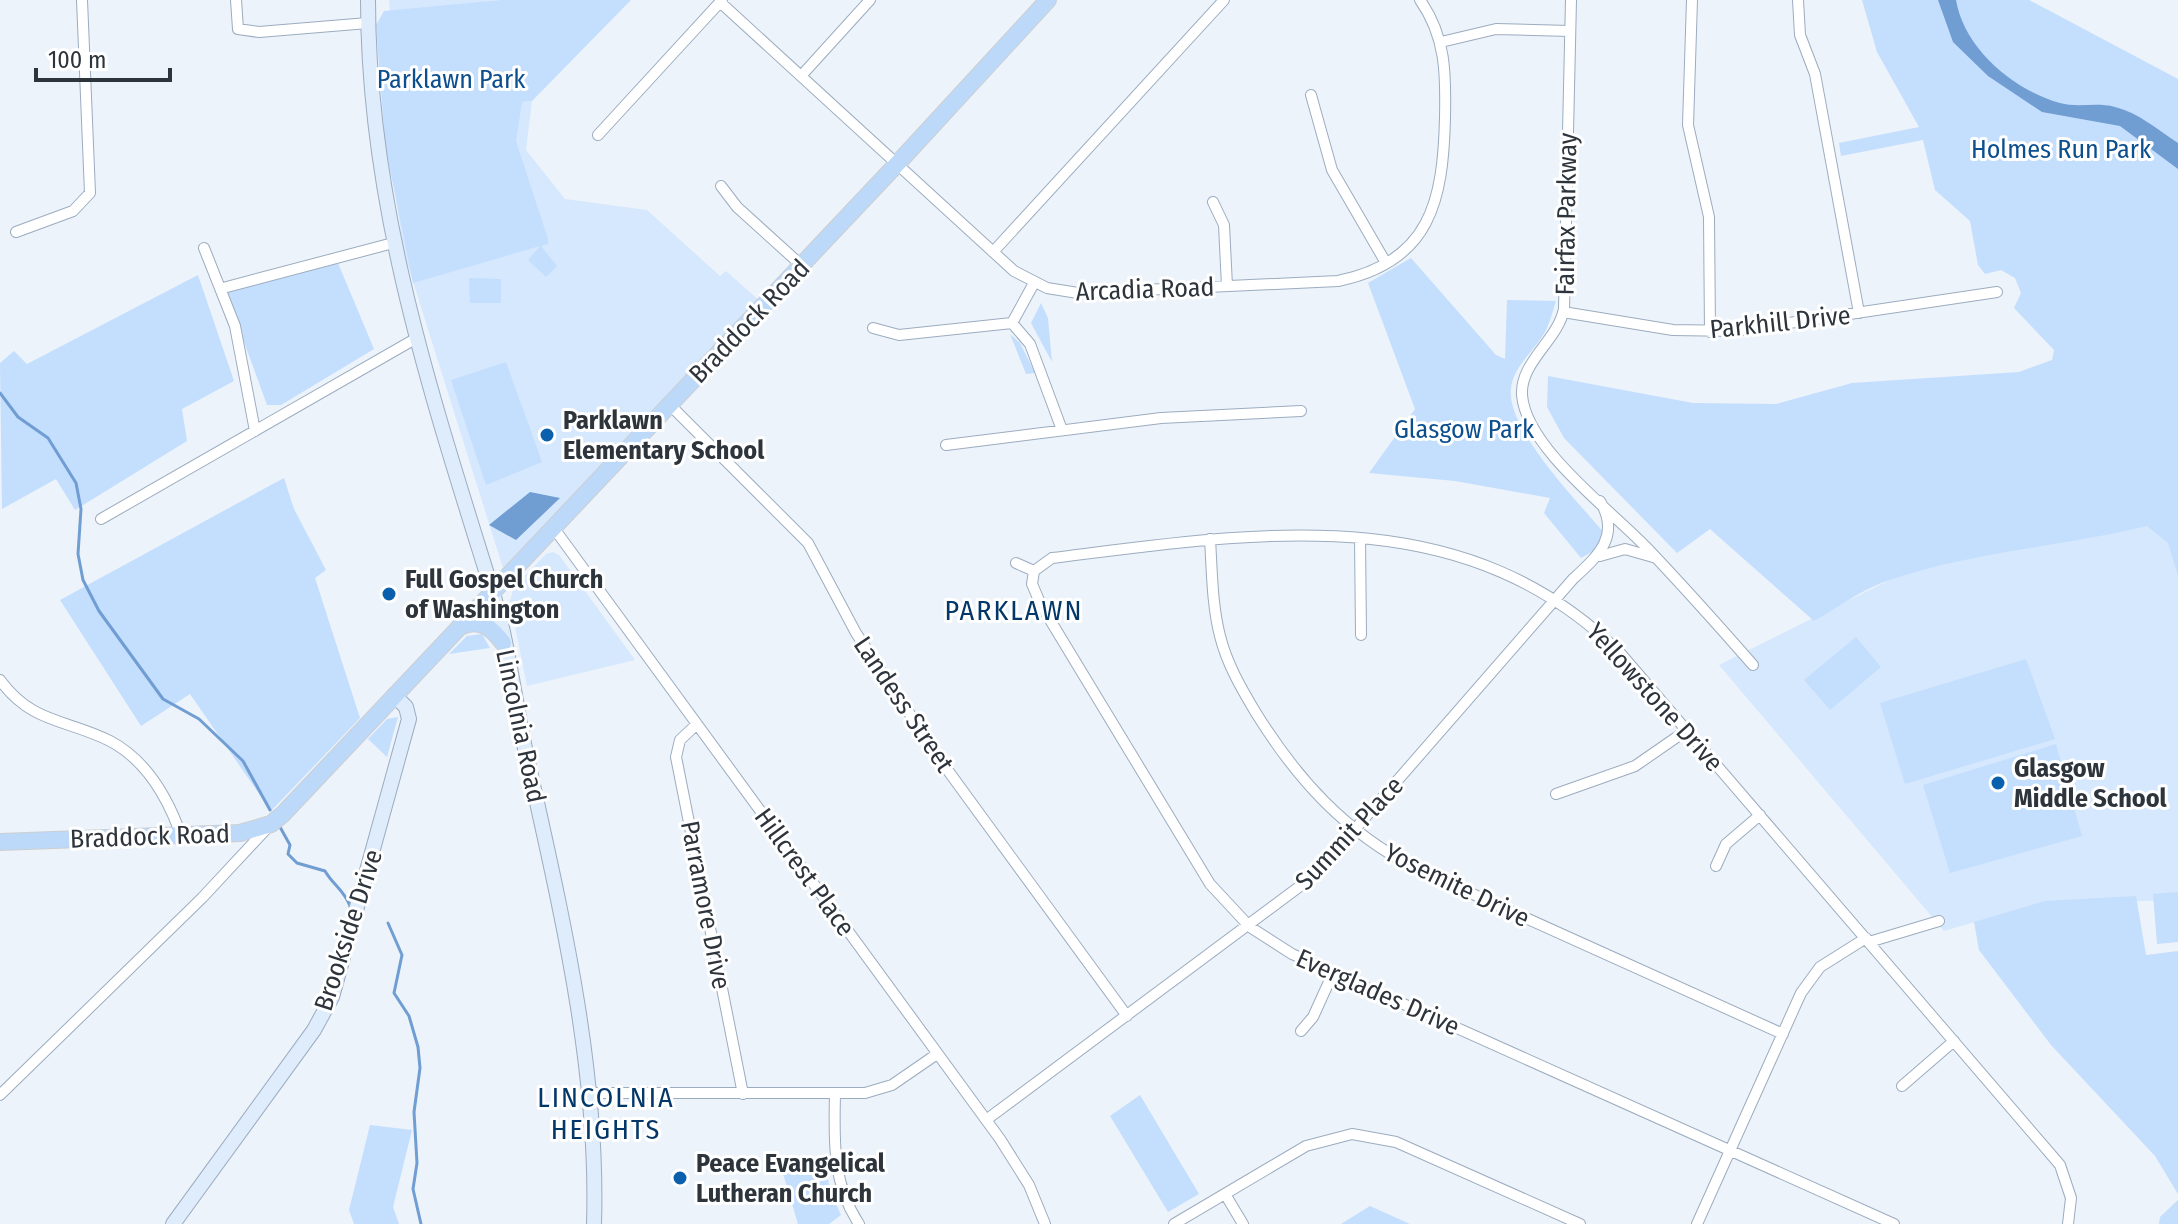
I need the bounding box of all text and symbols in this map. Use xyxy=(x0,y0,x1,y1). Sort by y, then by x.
scale bar xyxy=(36,32,170,82)
text: 100 m xyxy=(48,46,106,74)
park label: Parklawn Park xyxy=(377,64,526,95)
street label: Fairfax Parkway xyxy=(1550,132,1583,296)
park label: Holmes Run Park xyxy=(1971,134,2152,165)
street label: Braddock Road xyxy=(683,253,816,390)
street label: Arcadia Road xyxy=(1075,272,1215,307)
street label: Parkhill Drive xyxy=(1708,300,1852,345)
place label: Parklawn Elementary School xyxy=(563,405,765,466)
park label: Glasgow Park xyxy=(1394,414,1535,445)
marker: Parklawn Elementary School xyxy=(538,426,556,444)
place label: Full Gospel Church of Washington xyxy=(405,564,603,625)
marker: Full Gospel Church of Washington xyxy=(380,585,398,603)
district label: PARKLAWN xyxy=(945,594,1083,627)
street label: Yellowstone Drive xyxy=(1580,617,1729,778)
street label: Landess Street xyxy=(847,631,960,778)
street label: Lincolnia Road xyxy=(489,647,552,806)
place label: Glasgow Middle School xyxy=(2014,753,2168,814)
street label: Summit Place xyxy=(1289,770,1410,897)
marker: Glasgow Middle School xyxy=(1989,774,2007,792)
street label: Hillcrest Place xyxy=(748,802,861,942)
street label: Braddock Road xyxy=(70,818,231,855)
street label: Parramore Drive xyxy=(674,818,737,992)
street label: Yosemite Drive xyxy=(1379,837,1534,934)
street label: Brookside Drive xyxy=(308,846,389,1015)
street label: Everglades Drive xyxy=(1291,943,1464,1042)
district label: LINCOLNIA HEIGHTS xyxy=(537,1081,675,1146)
place label: Peace Evangelical Lutheran Church xyxy=(696,1148,886,1209)
marker: Peace Evangelical Lutheran Church xyxy=(671,1169,689,1187)

